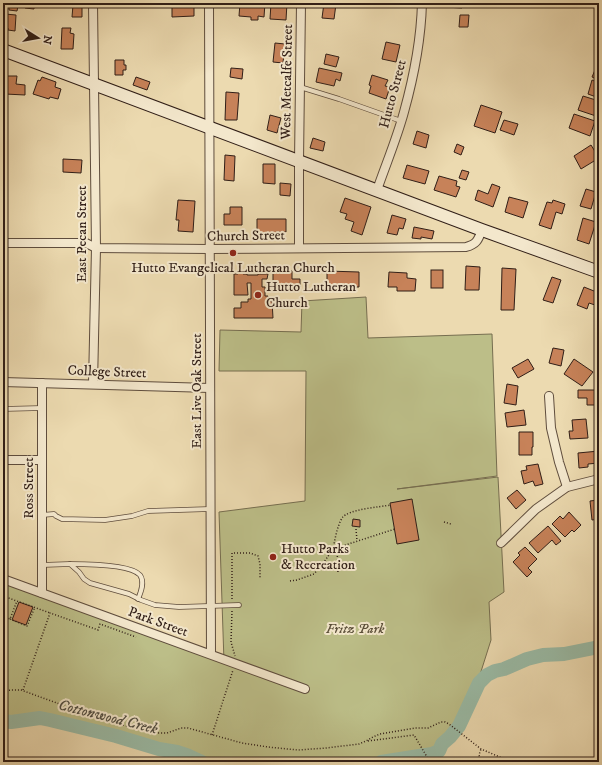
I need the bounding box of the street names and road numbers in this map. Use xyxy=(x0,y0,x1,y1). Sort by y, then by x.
street label: West Metcalfe Street xyxy=(277,24,297,141)
street label: Hutto Street xyxy=(375,57,411,130)
street label: East Pecan Street xyxy=(73,185,91,283)
street label: Church Street xyxy=(207,226,286,246)
street label: East Live Oak Street xyxy=(188,333,206,449)
street label: College Street xyxy=(67,362,147,382)
street label: Ross Street xyxy=(20,457,38,519)
street label: Park Street xyxy=(126,603,191,641)

